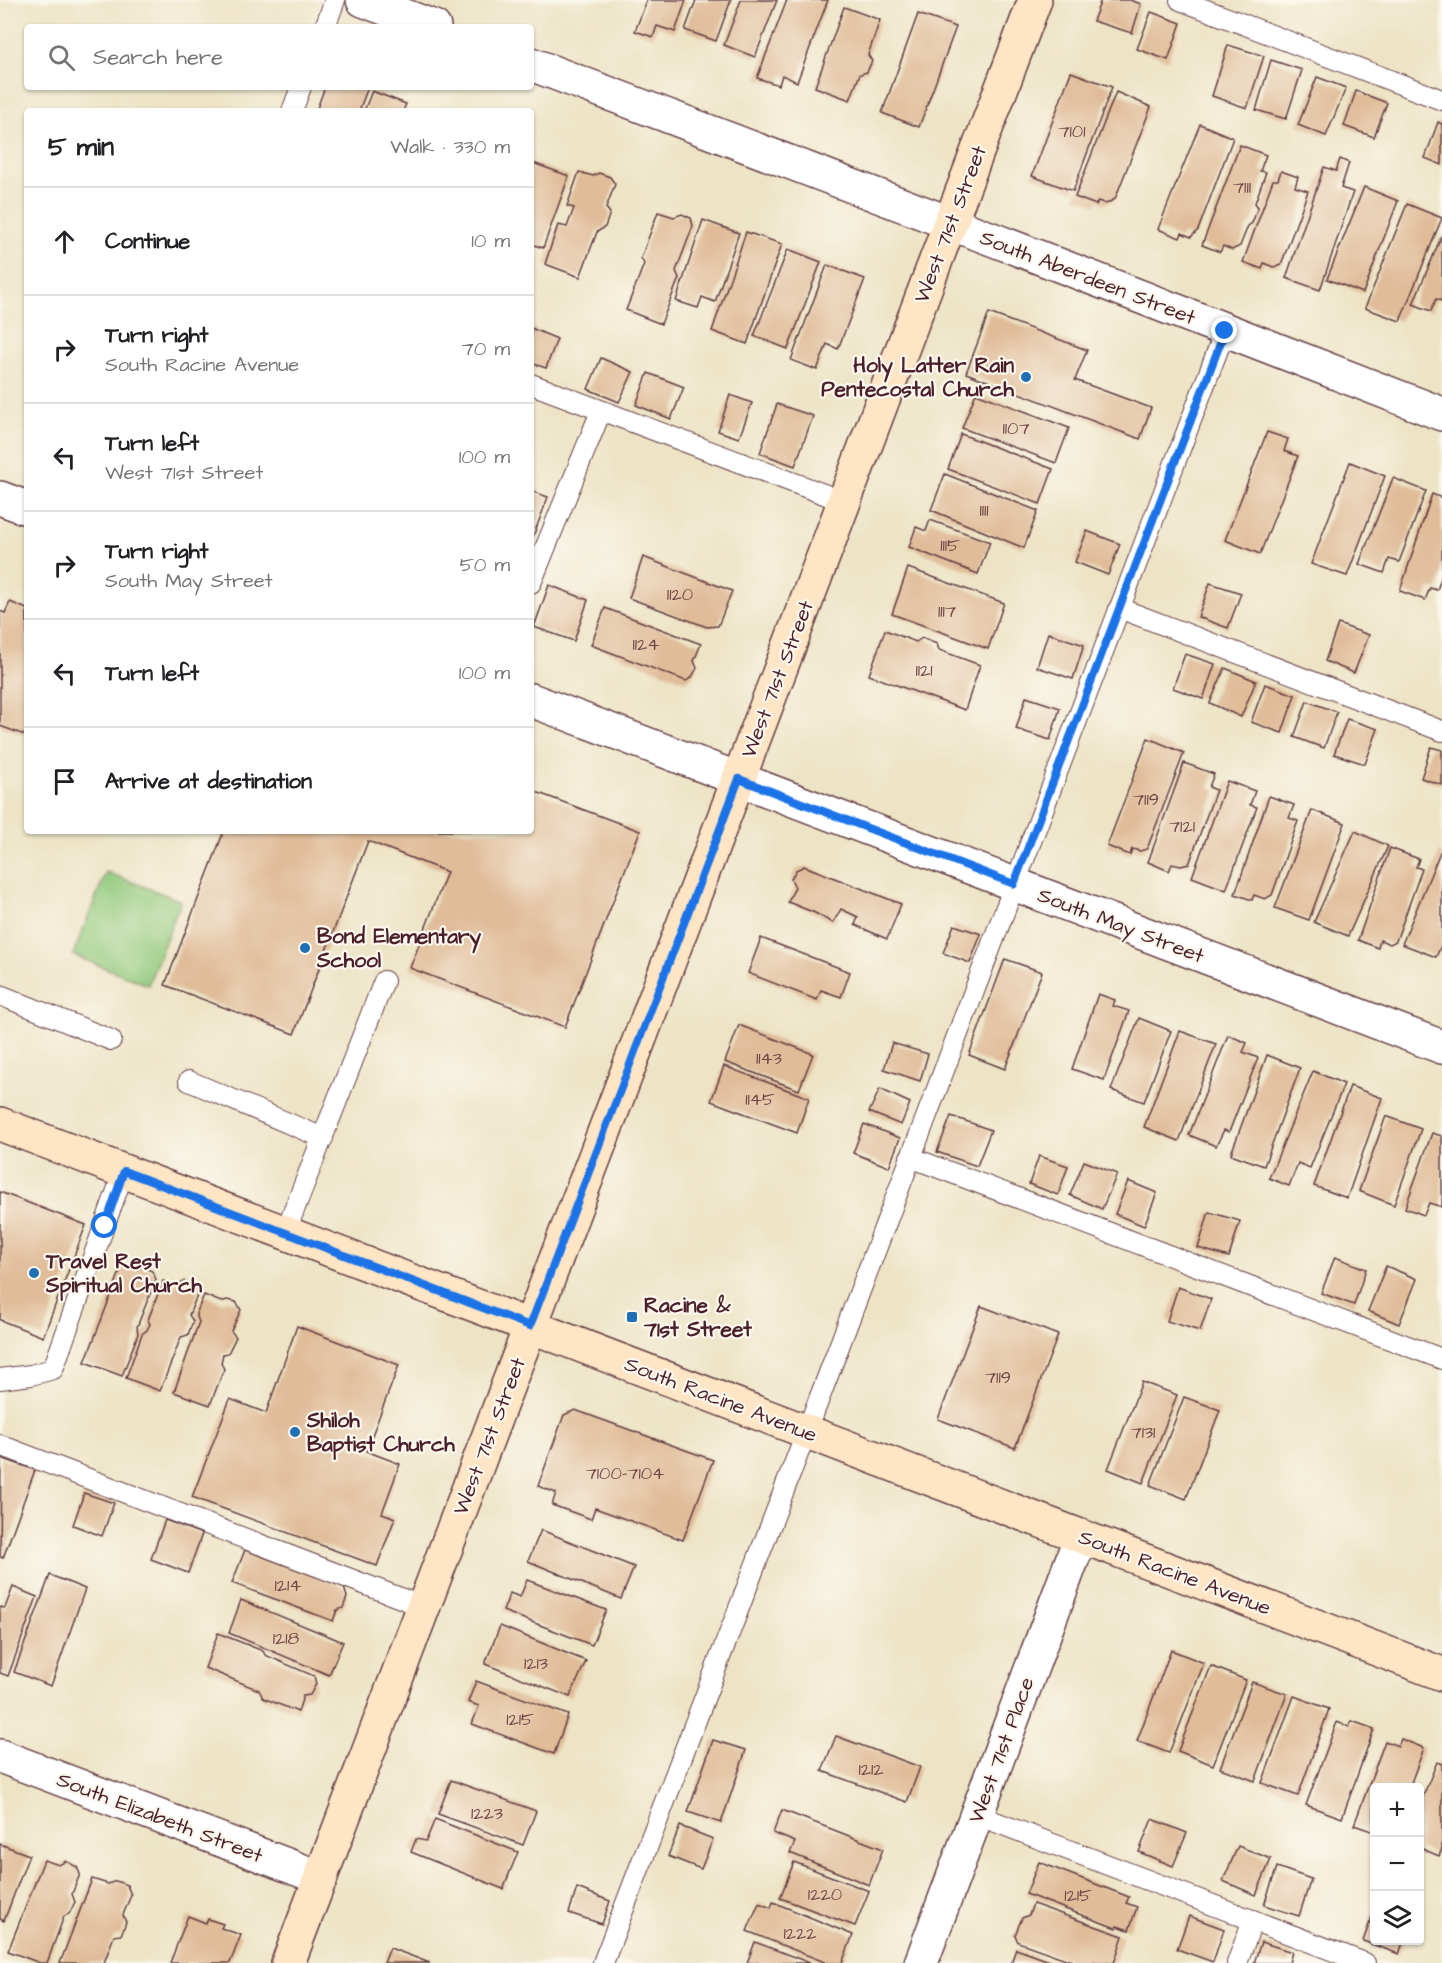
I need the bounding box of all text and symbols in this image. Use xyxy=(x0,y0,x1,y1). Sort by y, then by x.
search box xyxy=(24,24,534,90)
icon: search xyxy=(45,41,78,74)
text: Search here xyxy=(93,42,223,73)
house number: 7101 xyxy=(1058,119,1086,144)
text: 5 min xyxy=(48,129,114,165)
text: Walk · 330 m xyxy=(390,133,510,161)
street label: West 71st Street xyxy=(907,141,994,307)
house number: 7111 xyxy=(1233,175,1251,200)
street label: South Aberdeen Street xyxy=(976,223,1200,332)
icon: ahead xyxy=(48,225,81,258)
text: Continue xyxy=(105,226,190,257)
text: 10 m xyxy=(471,227,510,255)
route end xyxy=(1211,317,1237,343)
text: Turn right xyxy=(105,320,208,351)
icon: right xyxy=(48,333,81,366)
text: 70 m xyxy=(462,335,510,363)
text: South Racine Avenue xyxy=(105,351,299,379)
place label: Holy Latter Rain Pentecostal Church xyxy=(821,351,1015,404)
marker: Holy Latter Rain Pentecostal Church xyxy=(1019,370,1033,384)
house number: 1107 xyxy=(1002,416,1030,441)
text: Turn left xyxy=(105,428,199,459)
icon: left xyxy=(48,441,81,474)
text: 100 m xyxy=(459,443,510,471)
text: West 71st Street xyxy=(105,459,263,487)
house number: 1111 xyxy=(979,498,989,523)
house number: 1115 xyxy=(940,533,960,558)
text: Turn right xyxy=(105,536,208,567)
icon: right xyxy=(48,549,81,582)
text: 50 m xyxy=(460,551,510,579)
text: South May Street xyxy=(105,567,273,595)
house number: 1120 xyxy=(667,582,693,607)
street label: West 71st Street xyxy=(734,596,821,762)
house number: 1117 xyxy=(938,599,956,624)
house number: 1124 xyxy=(632,632,660,657)
icon: left xyxy=(48,657,81,690)
text: Turn left xyxy=(105,658,199,689)
house number: 1121 xyxy=(915,658,933,683)
text: 100 m xyxy=(459,659,510,687)
icon: arrive xyxy=(48,765,81,798)
text: Arrive at destination xyxy=(105,766,312,797)
house number: 7119 xyxy=(1133,787,1159,812)
house number: 7121 xyxy=(1169,814,1195,839)
street label: South May Street xyxy=(1033,880,1209,973)
place label: Bond Elementary School xyxy=(316,922,481,975)
marker: Bond Elementary School xyxy=(298,941,312,955)
house number: 1143 xyxy=(756,1046,782,1071)
house number: 1145 xyxy=(745,1087,775,1112)
route start xyxy=(91,1212,117,1238)
place label: Travel Rest Spiritual Church xyxy=(45,1247,202,1301)
marker: Travel Rest Spiritual Church xyxy=(27,1266,41,1280)
place label: Racine & 71st Street xyxy=(643,1291,752,1344)
marker: Racine & 71st Street xyxy=(625,1310,639,1324)
street label: South Racine Avenue xyxy=(620,1349,821,1450)
street label: West 71st Street xyxy=(446,1353,533,1519)
house number: 7119 xyxy=(985,1365,1011,1390)
place label: Shiloh Baptist Church xyxy=(306,1406,455,1460)
house number: 7131 xyxy=(1131,1420,1155,1445)
marker: Shiloh Baptist Church xyxy=(288,1425,302,1439)
house number: 7100-7104 xyxy=(586,1461,664,1486)
street label: South Racine Avenue xyxy=(1074,1522,1275,1623)
house number: 1214 xyxy=(274,1573,302,1598)
house number: 1218 xyxy=(273,1626,300,1651)
house number: 1213 xyxy=(524,1651,548,1676)
street label: West 71st Place xyxy=(962,1673,1041,1827)
house number: 1215 xyxy=(506,1707,534,1732)
house number: 1212 xyxy=(858,1757,884,1782)
street label: South Elizabeth Street xyxy=(53,1765,267,1870)
map controls xyxy=(1370,1783,1424,1945)
button: + xyxy=(1370,1783,1424,1837)
house number: 1223 xyxy=(471,1801,503,1826)
button: − xyxy=(1370,1837,1424,1891)
house number: 1220 xyxy=(808,1882,842,1907)
house number: 1215 xyxy=(1064,1883,1092,1908)
button: layers xyxy=(1370,1891,1424,1945)
house number: 1222 xyxy=(783,1921,817,1946)

